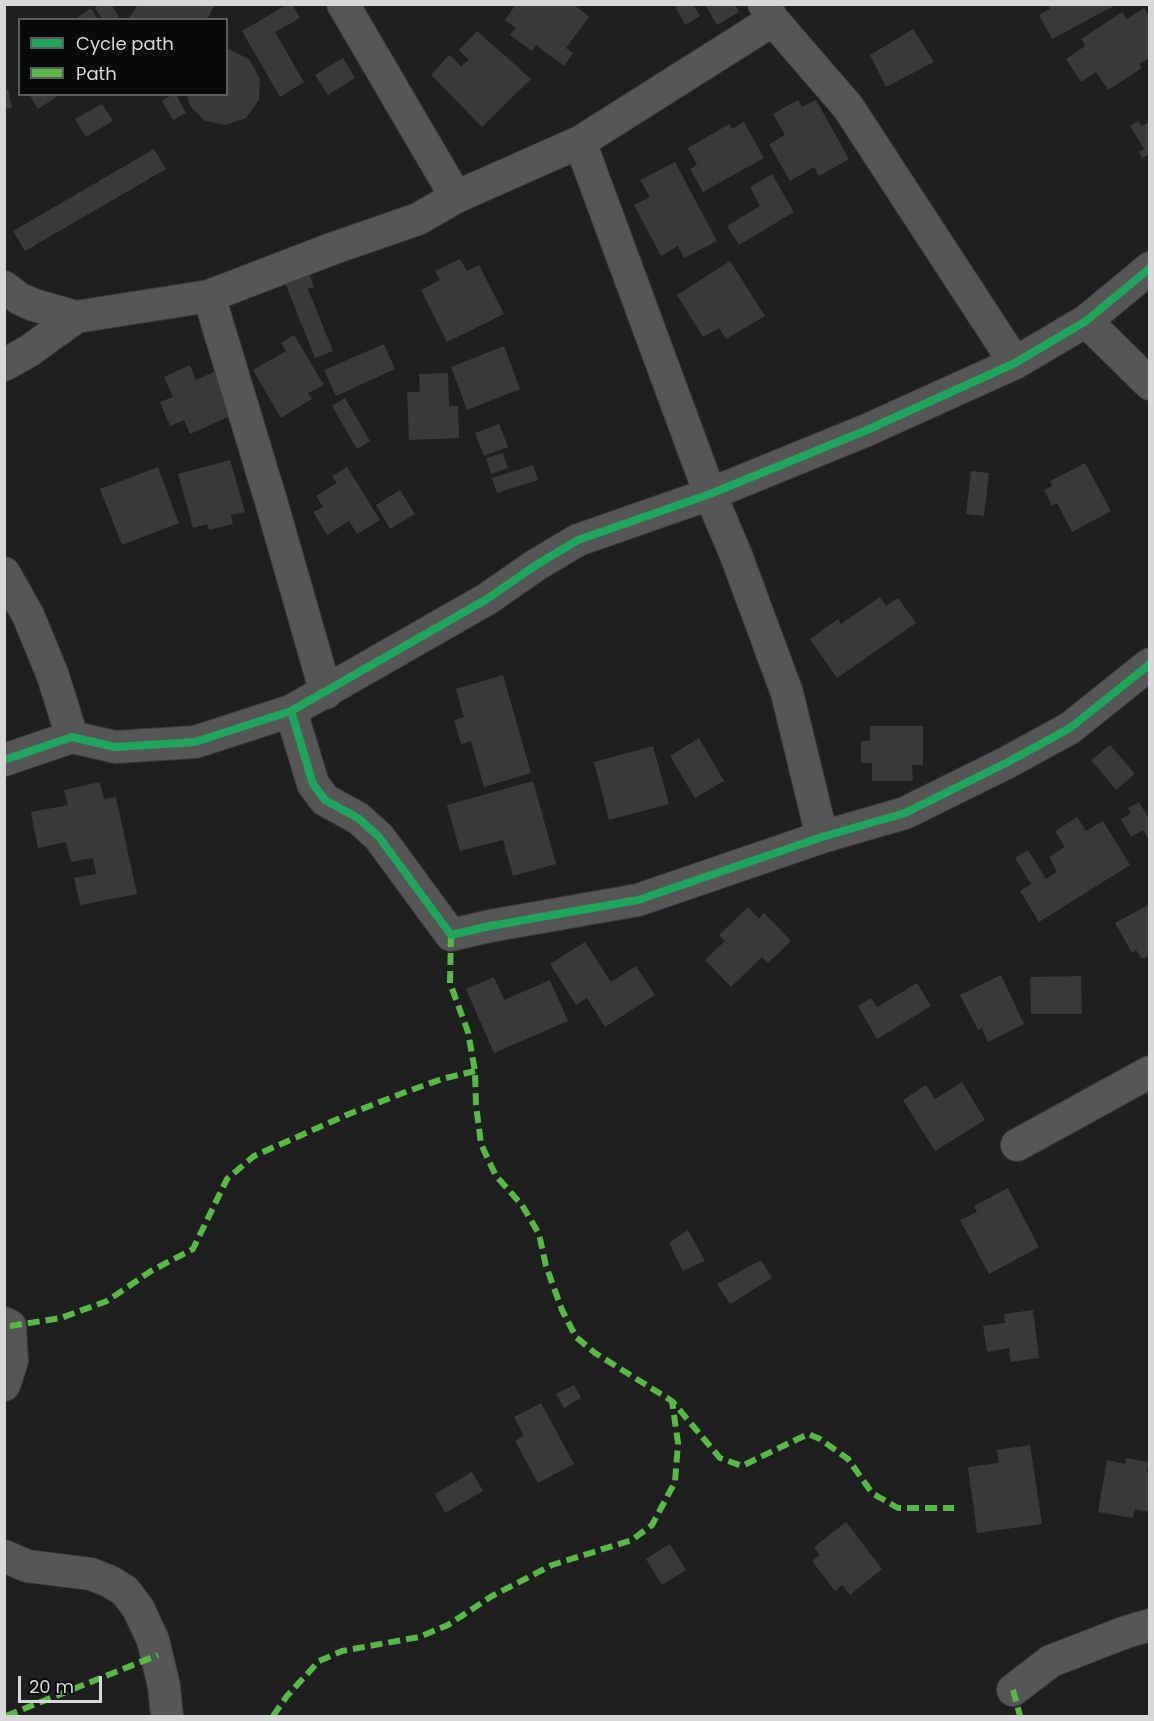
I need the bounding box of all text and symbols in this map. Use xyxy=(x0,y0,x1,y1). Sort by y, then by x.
legend xyxy=(18,18,228,96)
text: Cycle path xyxy=(76,31,174,56)
text: Path xyxy=(76,61,117,86)
scale bar xyxy=(21,1664,105,1702)
text: 20 m xyxy=(29,1674,74,1699)

